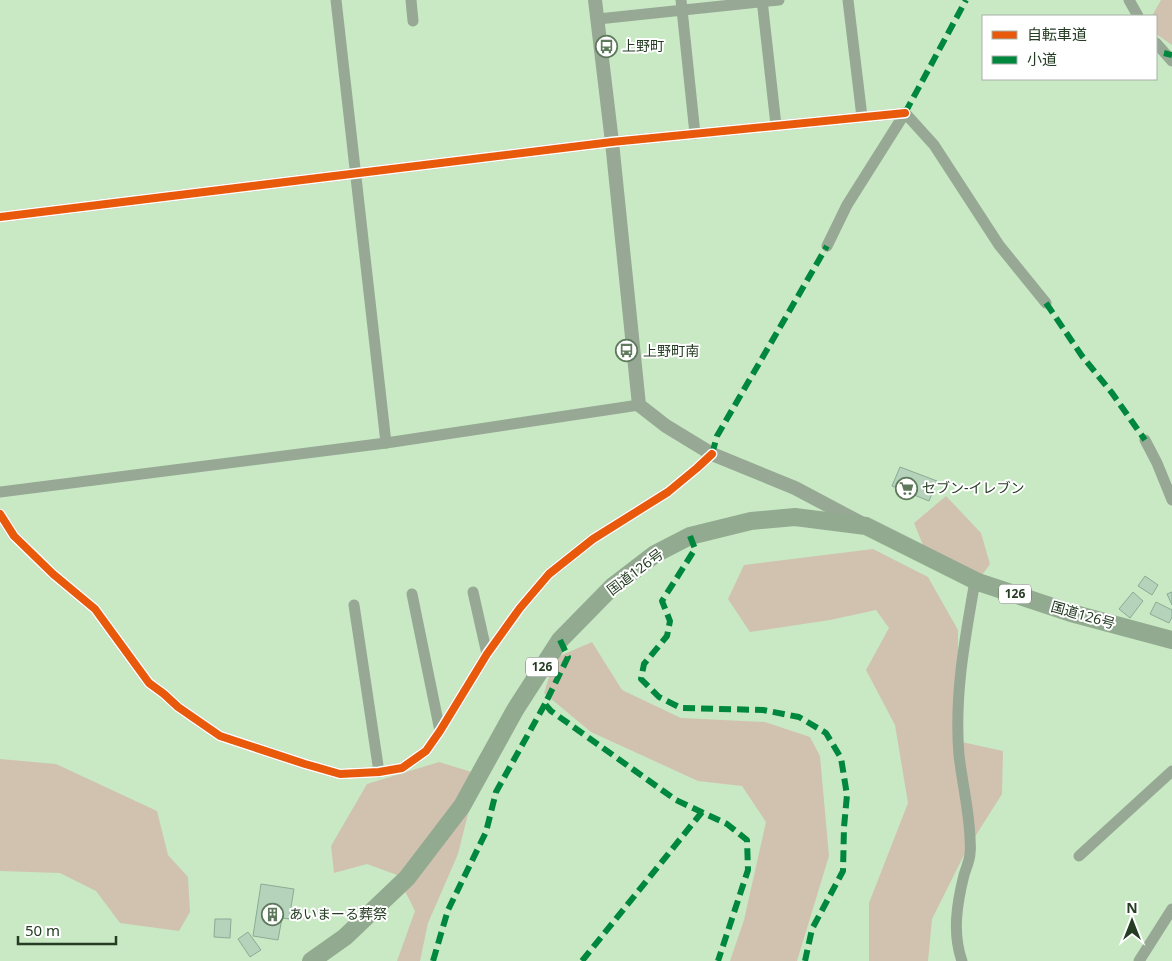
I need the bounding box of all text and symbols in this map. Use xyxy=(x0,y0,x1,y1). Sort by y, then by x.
legend xyxy=(982,15,1157,80)
text: 自転車道 xyxy=(1027,24,1087,44)
bus stop icon: 上野町 xyxy=(594,34,618,58)
place label: 上野町 xyxy=(622,36,664,55)
text: 小道 xyxy=(1027,49,1057,69)
bus stop icon: 上野町南 xyxy=(615,339,639,363)
place label: 上野町南 xyxy=(643,341,699,360)
supermarket icon: セブン-イレブン xyxy=(894,476,918,500)
place label: セブン-イレブン xyxy=(922,478,1025,497)
street label: 国道126号 xyxy=(603,544,667,599)
road number: 126 xyxy=(999,584,1031,604)
street label: 国道126号 xyxy=(1049,596,1117,633)
road number: 126 xyxy=(526,658,558,676)
north arrow xyxy=(1107,896,1157,946)
text: N xyxy=(1126,898,1138,917)
building icon: あいまーる葬祭 xyxy=(261,902,285,926)
place label: あいまーる葬祭 xyxy=(289,904,387,923)
scale bar xyxy=(18,914,115,946)
text: 50 m xyxy=(25,920,60,940)

